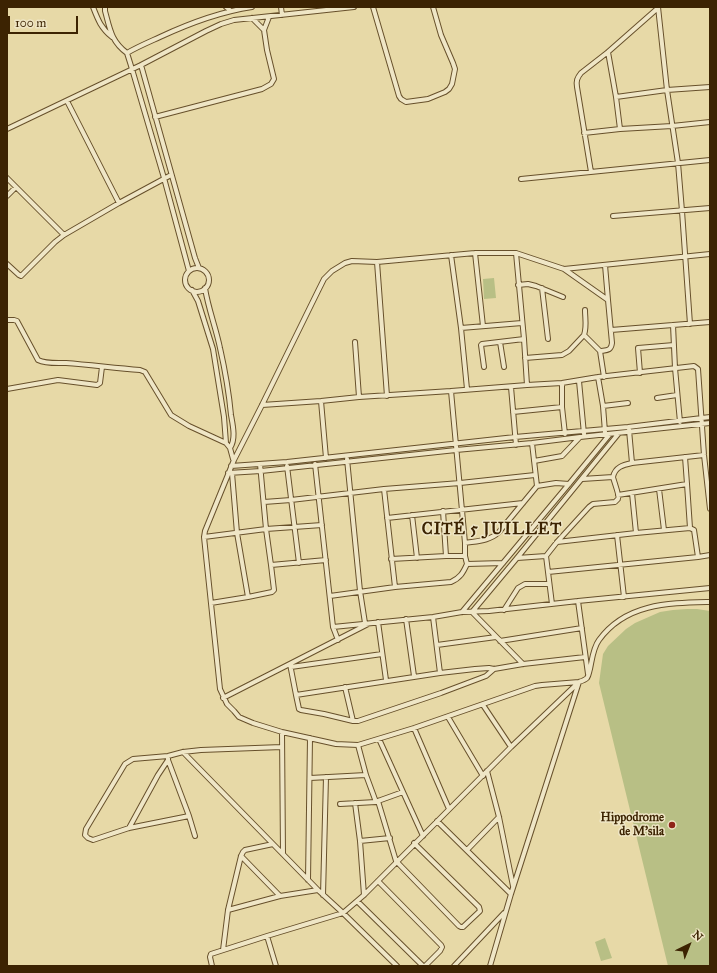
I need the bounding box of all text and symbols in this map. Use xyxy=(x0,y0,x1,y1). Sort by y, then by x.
scale bar xyxy=(10,8,80,34)
text: 100 m xyxy=(15,16,46,30)
district label: CITÉ 5 JUILLET xyxy=(422,520,562,540)
place label: Hippodrome de M'sila xyxy=(601,811,664,839)
marker: Hippodrome de M'sila xyxy=(667,820,677,830)
north arrow xyxy=(669,925,709,965)
text: N xyxy=(690,928,705,944)

